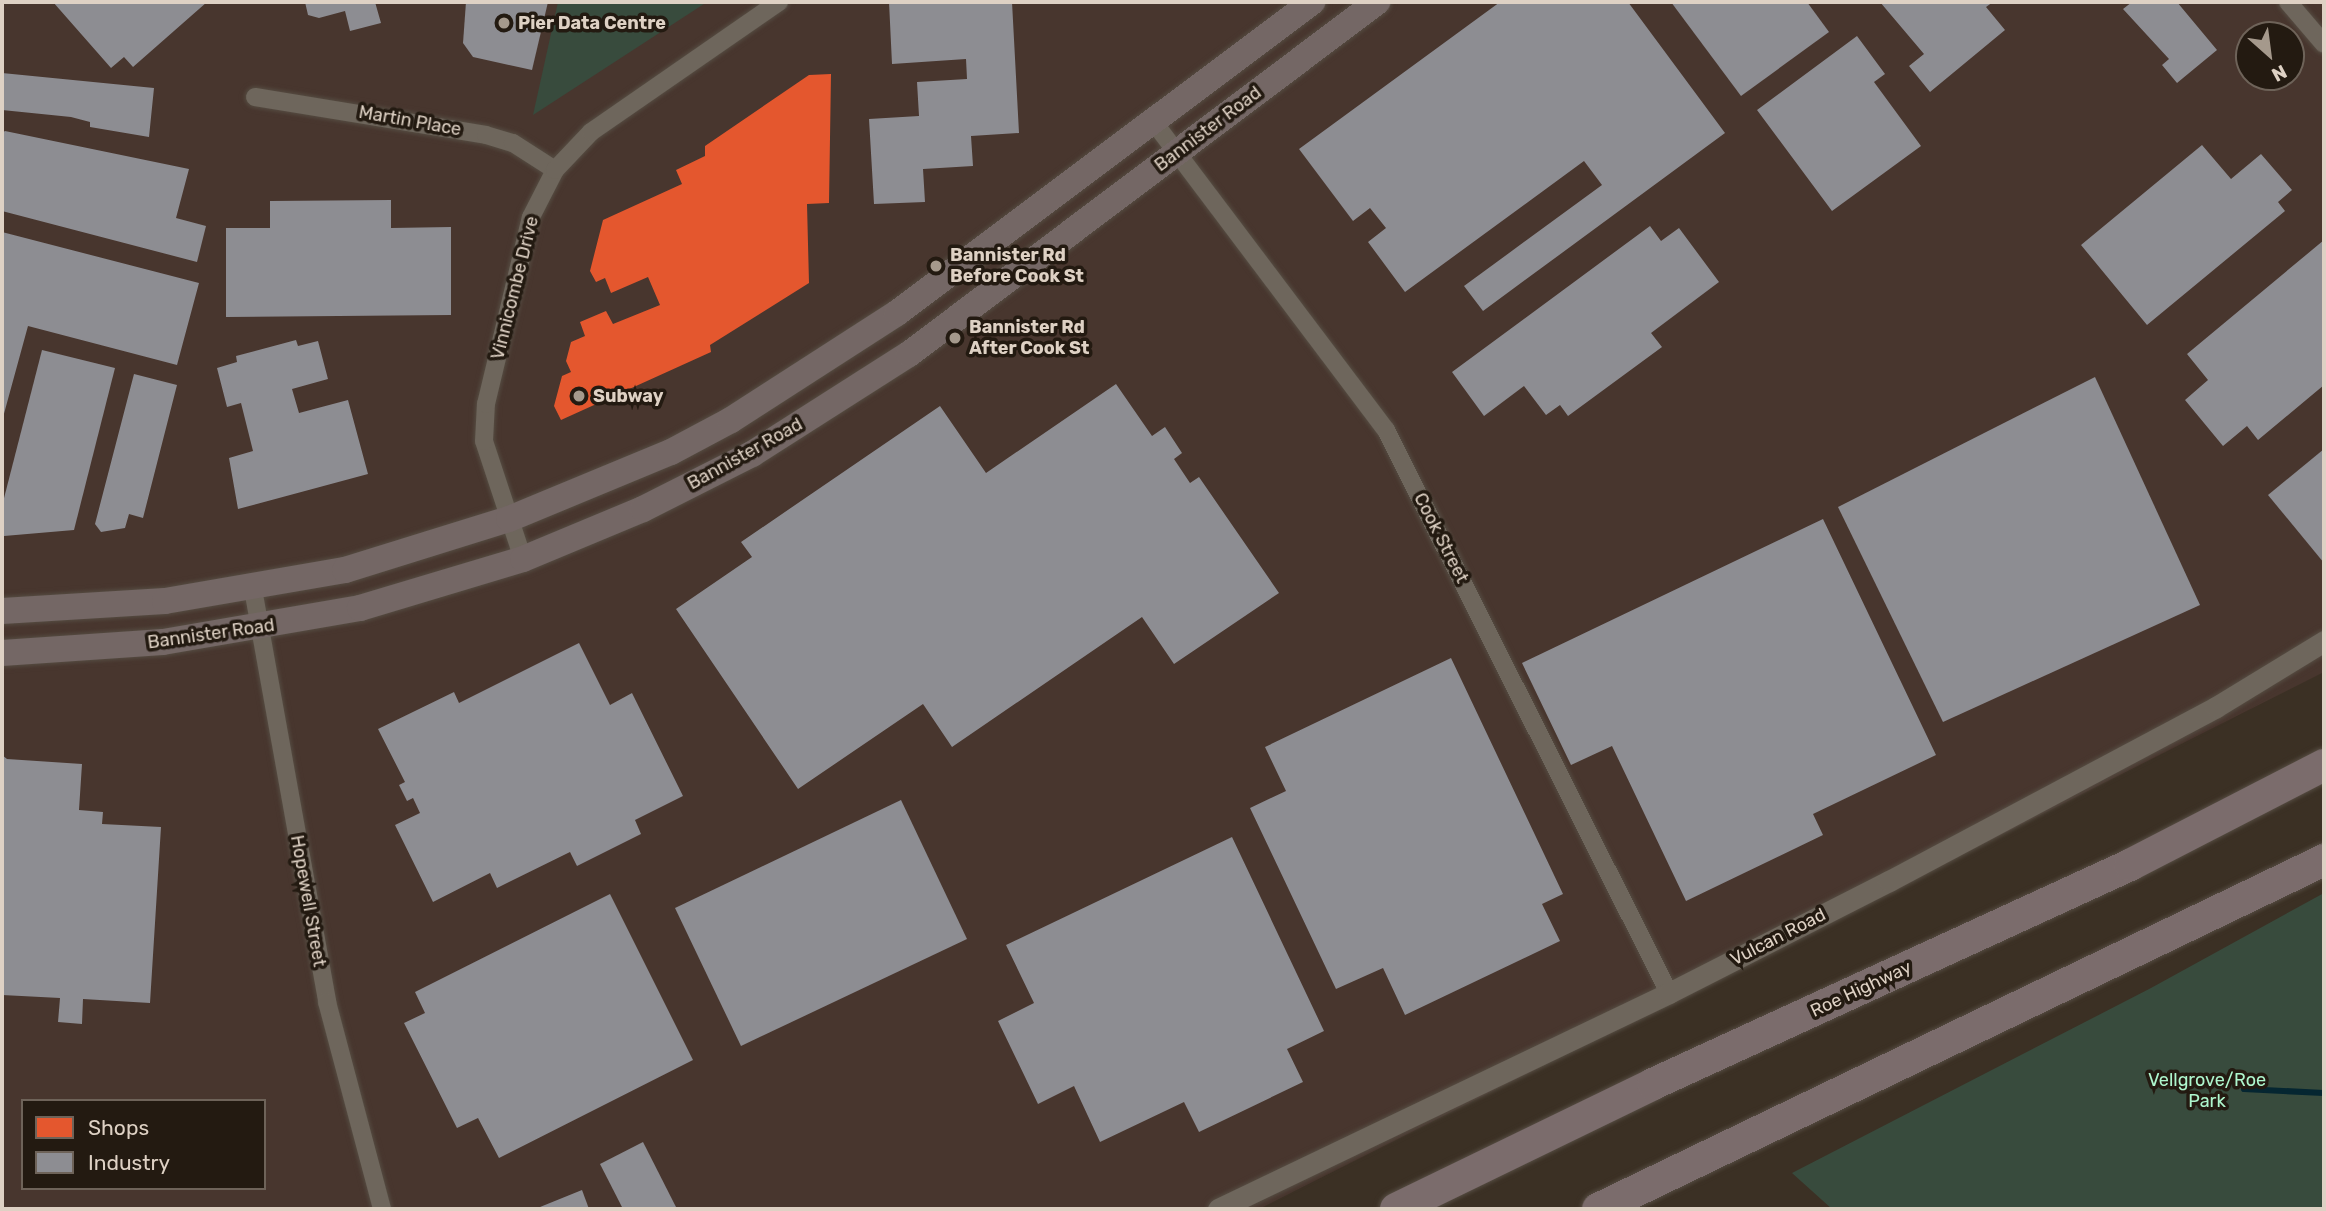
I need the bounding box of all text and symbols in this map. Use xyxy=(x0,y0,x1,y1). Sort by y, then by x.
place label: Pier Data Centre xyxy=(518,12,666,34)
marker: Pier Data Centre xyxy=(496,15,512,31)
north arrow xyxy=(2235,21,2305,91)
text: N xyxy=(2268,60,2291,87)
street label: Bannister Road xyxy=(1150,82,1266,176)
street label: Martin Place xyxy=(357,101,463,141)
street label: Vinnicombe Drive xyxy=(487,214,543,362)
place label: Bannister Rd Before Cook St xyxy=(950,245,1084,288)
marker: Bannister Rd Before Cook St xyxy=(928,258,944,274)
place label: Bannister Rd After Cook St xyxy=(969,317,1090,360)
marker: Bannister Rd After Cook St xyxy=(947,330,963,346)
place label: Subway xyxy=(593,385,663,407)
marker: Subway xyxy=(571,388,587,404)
street label: Bannister Road xyxy=(684,413,806,495)
street label: Cook Street xyxy=(1409,489,1473,587)
street label: Bannister Road xyxy=(146,614,276,654)
street label: Hopewell Street xyxy=(286,834,330,968)
street label: Vulcan Road xyxy=(1727,904,1829,970)
street label: Roe Highway xyxy=(1807,956,1915,1022)
park label: Vellgrove/Roe Park xyxy=(2148,1070,2266,1112)
legend xyxy=(21,1099,266,1190)
text: Shops xyxy=(88,1115,149,1140)
text: Industry xyxy=(88,1150,170,1175)

